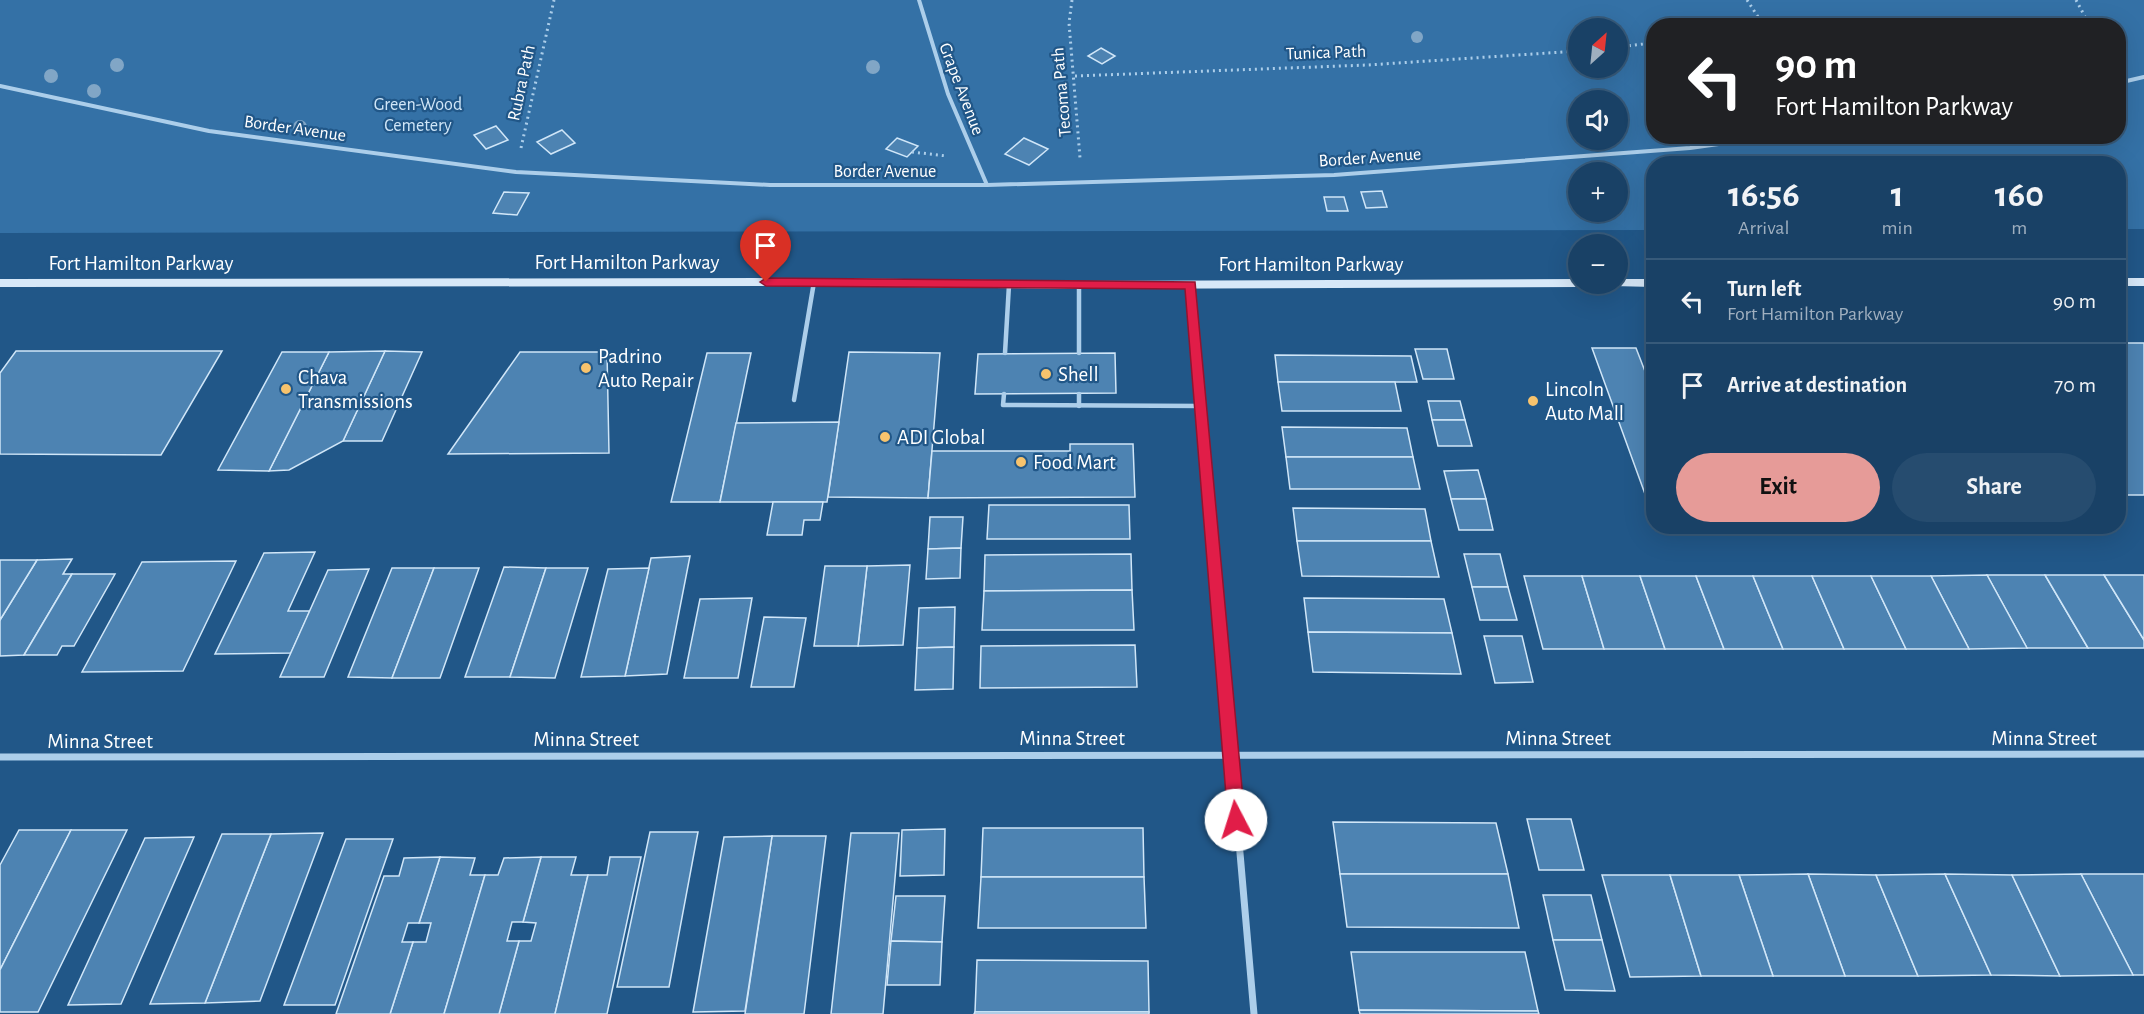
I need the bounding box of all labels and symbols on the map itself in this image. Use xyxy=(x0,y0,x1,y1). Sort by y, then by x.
north arrow xyxy=(1568,18,1628,78)
street label: Grape Avenue xyxy=(935,40,987,138)
street label: Rubra Path xyxy=(505,43,539,123)
street label: Tunica Path xyxy=(1285,43,1367,63)
street label: Tecoma Path xyxy=(1049,47,1075,137)
park label: Green-Wood Cemetery xyxy=(374,96,462,135)
street label: Border Avenue xyxy=(243,113,347,145)
street label: Border Avenue xyxy=(1318,145,1422,171)
street label: Border Avenue xyxy=(834,163,936,181)
pin xyxy=(740,220,791,282)
street label: Fort Hamilton Parkway xyxy=(534,252,720,273)
street label: Fort Hamilton Parkway xyxy=(48,253,234,274)
street label: Fort Hamilton Parkway xyxy=(1218,254,1404,275)
place label: Padrino Auto Repair xyxy=(598,346,694,391)
marker: Padrino Auto Repair xyxy=(579,361,593,375)
place label: Shell xyxy=(1058,364,1099,385)
place label: Chava Transmissions xyxy=(298,367,413,412)
marker: Shell xyxy=(1039,367,1053,381)
place label: Lincoln Auto Mall xyxy=(1545,379,1624,424)
marker: Chava Transmissions xyxy=(279,382,293,396)
marker: Lincoln Auto Mall xyxy=(1526,394,1540,408)
place label: ADI Global xyxy=(897,427,985,448)
marker: ADI Global xyxy=(878,430,892,444)
place label: Food Mart xyxy=(1033,452,1116,473)
marker: Food Mart xyxy=(1014,455,1028,469)
street label: Minna Street xyxy=(1019,728,1125,749)
street label: Minna Street xyxy=(1505,728,1611,749)
street label: Minna Street xyxy=(1991,728,2097,749)
street label: Minna Street xyxy=(533,729,639,750)
street label: Minna Street xyxy=(47,731,153,752)
position arrow xyxy=(1204,788,1268,852)

